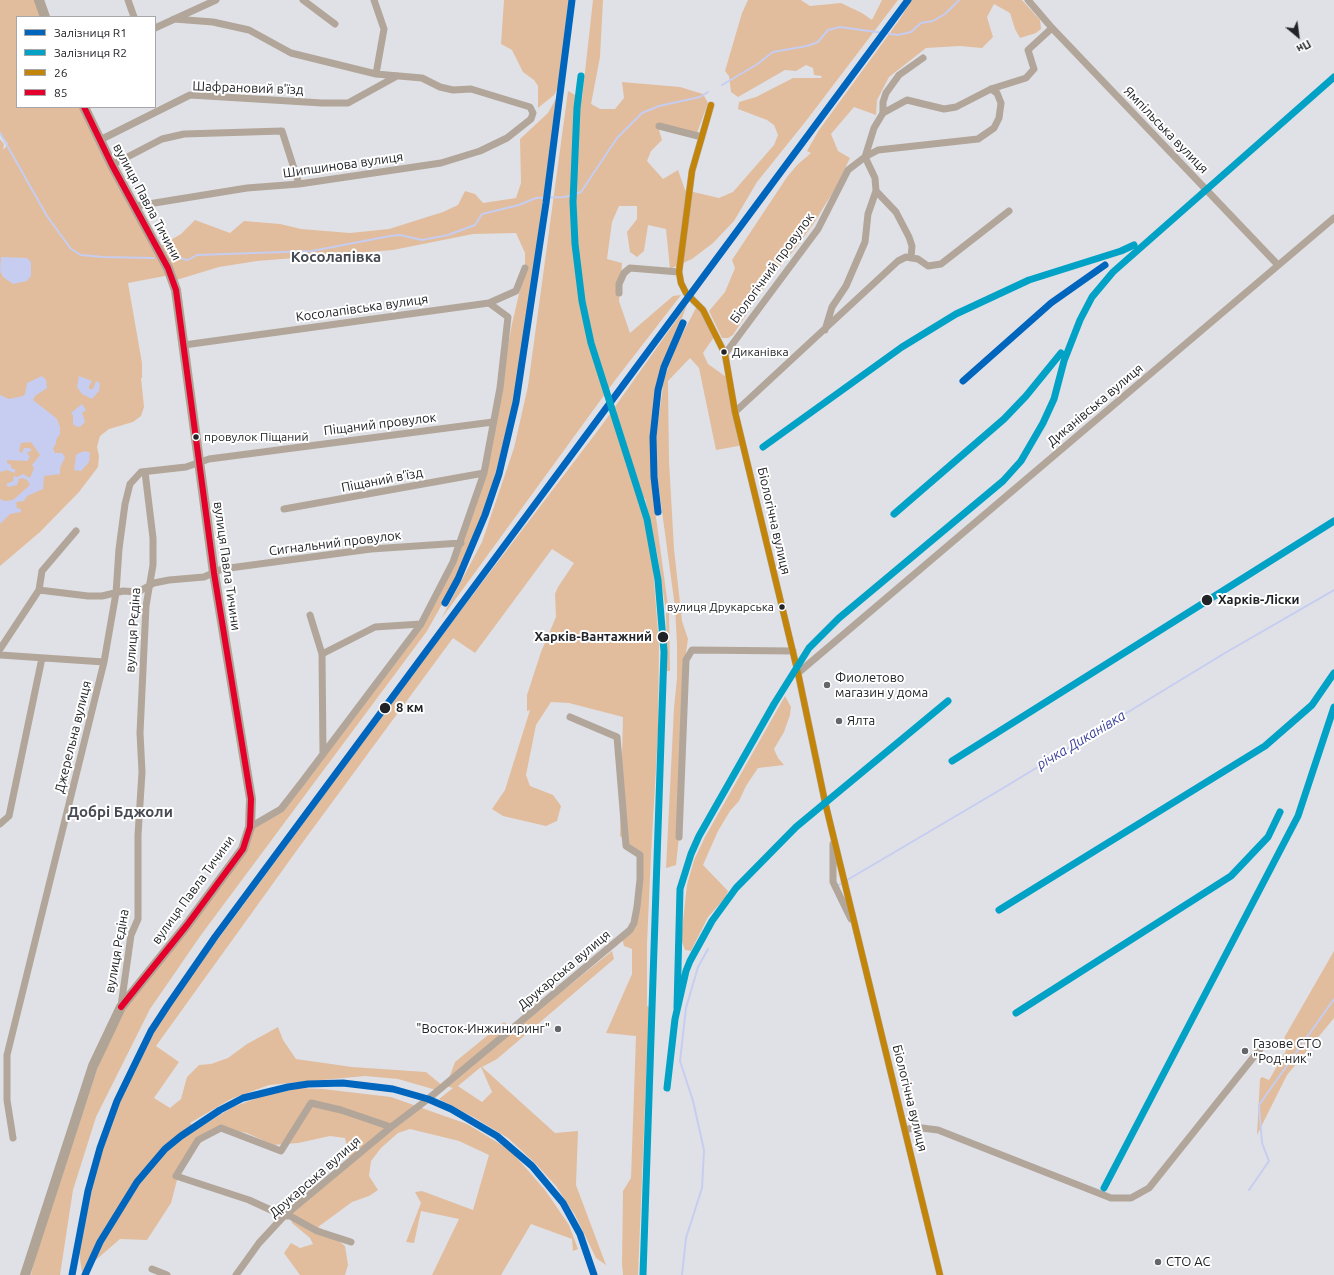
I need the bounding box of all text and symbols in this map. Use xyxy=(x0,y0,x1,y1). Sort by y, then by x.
legend xyxy=(16,16,156,108)
north arrow xyxy=(1278,16,1318,56)
text: Залізниця R1 xyxy=(54,26,127,39)
text: Пн xyxy=(1295,38,1313,55)
text: Залізниця R2 xyxy=(54,46,127,59)
text: 26 xyxy=(54,66,68,79)
street label: Шафрановий в'їзд xyxy=(192,78,304,98)
street label: Ямпільська вулиця xyxy=(1121,83,1211,177)
text: 85 xyxy=(54,86,68,99)
street label: вулиця Павла Тичини xyxy=(110,141,184,263)
street label: Шипшинова вулиця xyxy=(282,149,404,181)
street label: Біологічний провулок xyxy=(727,210,817,326)
district label: Косолапівка xyxy=(291,248,381,266)
street label: Косолапівська вулиця xyxy=(295,291,429,325)
place label: Диканівка xyxy=(732,345,789,359)
marker: Диканівка xyxy=(719,347,729,357)
street label: Диканівська вулиця xyxy=(1044,360,1146,450)
street label: Піщаний провулок xyxy=(323,409,437,439)
place label: провулок Піщаний xyxy=(204,430,309,444)
marker: провулок Піщаний xyxy=(191,432,201,442)
street label: Піщаний в’їзд xyxy=(340,464,424,496)
street label: Біологічна вулиця xyxy=(754,466,794,576)
street label: вулиця Павла Тичини xyxy=(210,500,244,632)
street label: Сигнальний провулок xyxy=(268,527,402,559)
street label: вулиця Рєдіна xyxy=(122,587,144,673)
place label: Харків-Ліски xyxy=(1218,592,1300,608)
marker: Харків-Ліски xyxy=(1200,593,1214,607)
place label: вулиця Друкарська xyxy=(667,600,774,614)
marker: вулиця Друкарська xyxy=(777,602,787,612)
place label: Харків-Вантажний xyxy=(534,629,652,645)
marker: Харків-Вантажний xyxy=(656,630,670,644)
place label: Фиолетово магазин у дома xyxy=(835,670,928,701)
street label: Джерельна вулиця xyxy=(51,679,95,795)
marker: Фиолетово магазин у дома xyxy=(822,680,832,690)
place label: 8 км xyxy=(396,700,424,716)
marker: 8 км xyxy=(378,701,392,715)
water label: річка Диканівка xyxy=(1034,707,1128,773)
place label: Ялта xyxy=(847,713,875,729)
marker: Ялта xyxy=(834,716,844,726)
district label: Добрі Бджоли xyxy=(67,803,173,821)
street label: вулиця Павла Тичини xyxy=(148,833,238,947)
street label: вулиця Рєдіна xyxy=(102,908,132,994)
street label: Друкарська вулиця xyxy=(515,927,613,1013)
place label: "Восток-Инжиниринг" xyxy=(416,1021,550,1037)
marker: "Восток-Инжиниринг" xyxy=(553,1024,563,1034)
place label: Газове СТО "Род-ник" xyxy=(1253,1036,1321,1067)
street label: Біологічна вулиця xyxy=(889,1043,931,1153)
marker: Газове СТО "Род-ник" xyxy=(1240,1046,1250,1056)
street label: Друкарська вулиця xyxy=(266,1133,364,1221)
place label: СТО АС xyxy=(1166,1254,1211,1270)
marker: СТО АС xyxy=(1153,1257,1163,1267)

